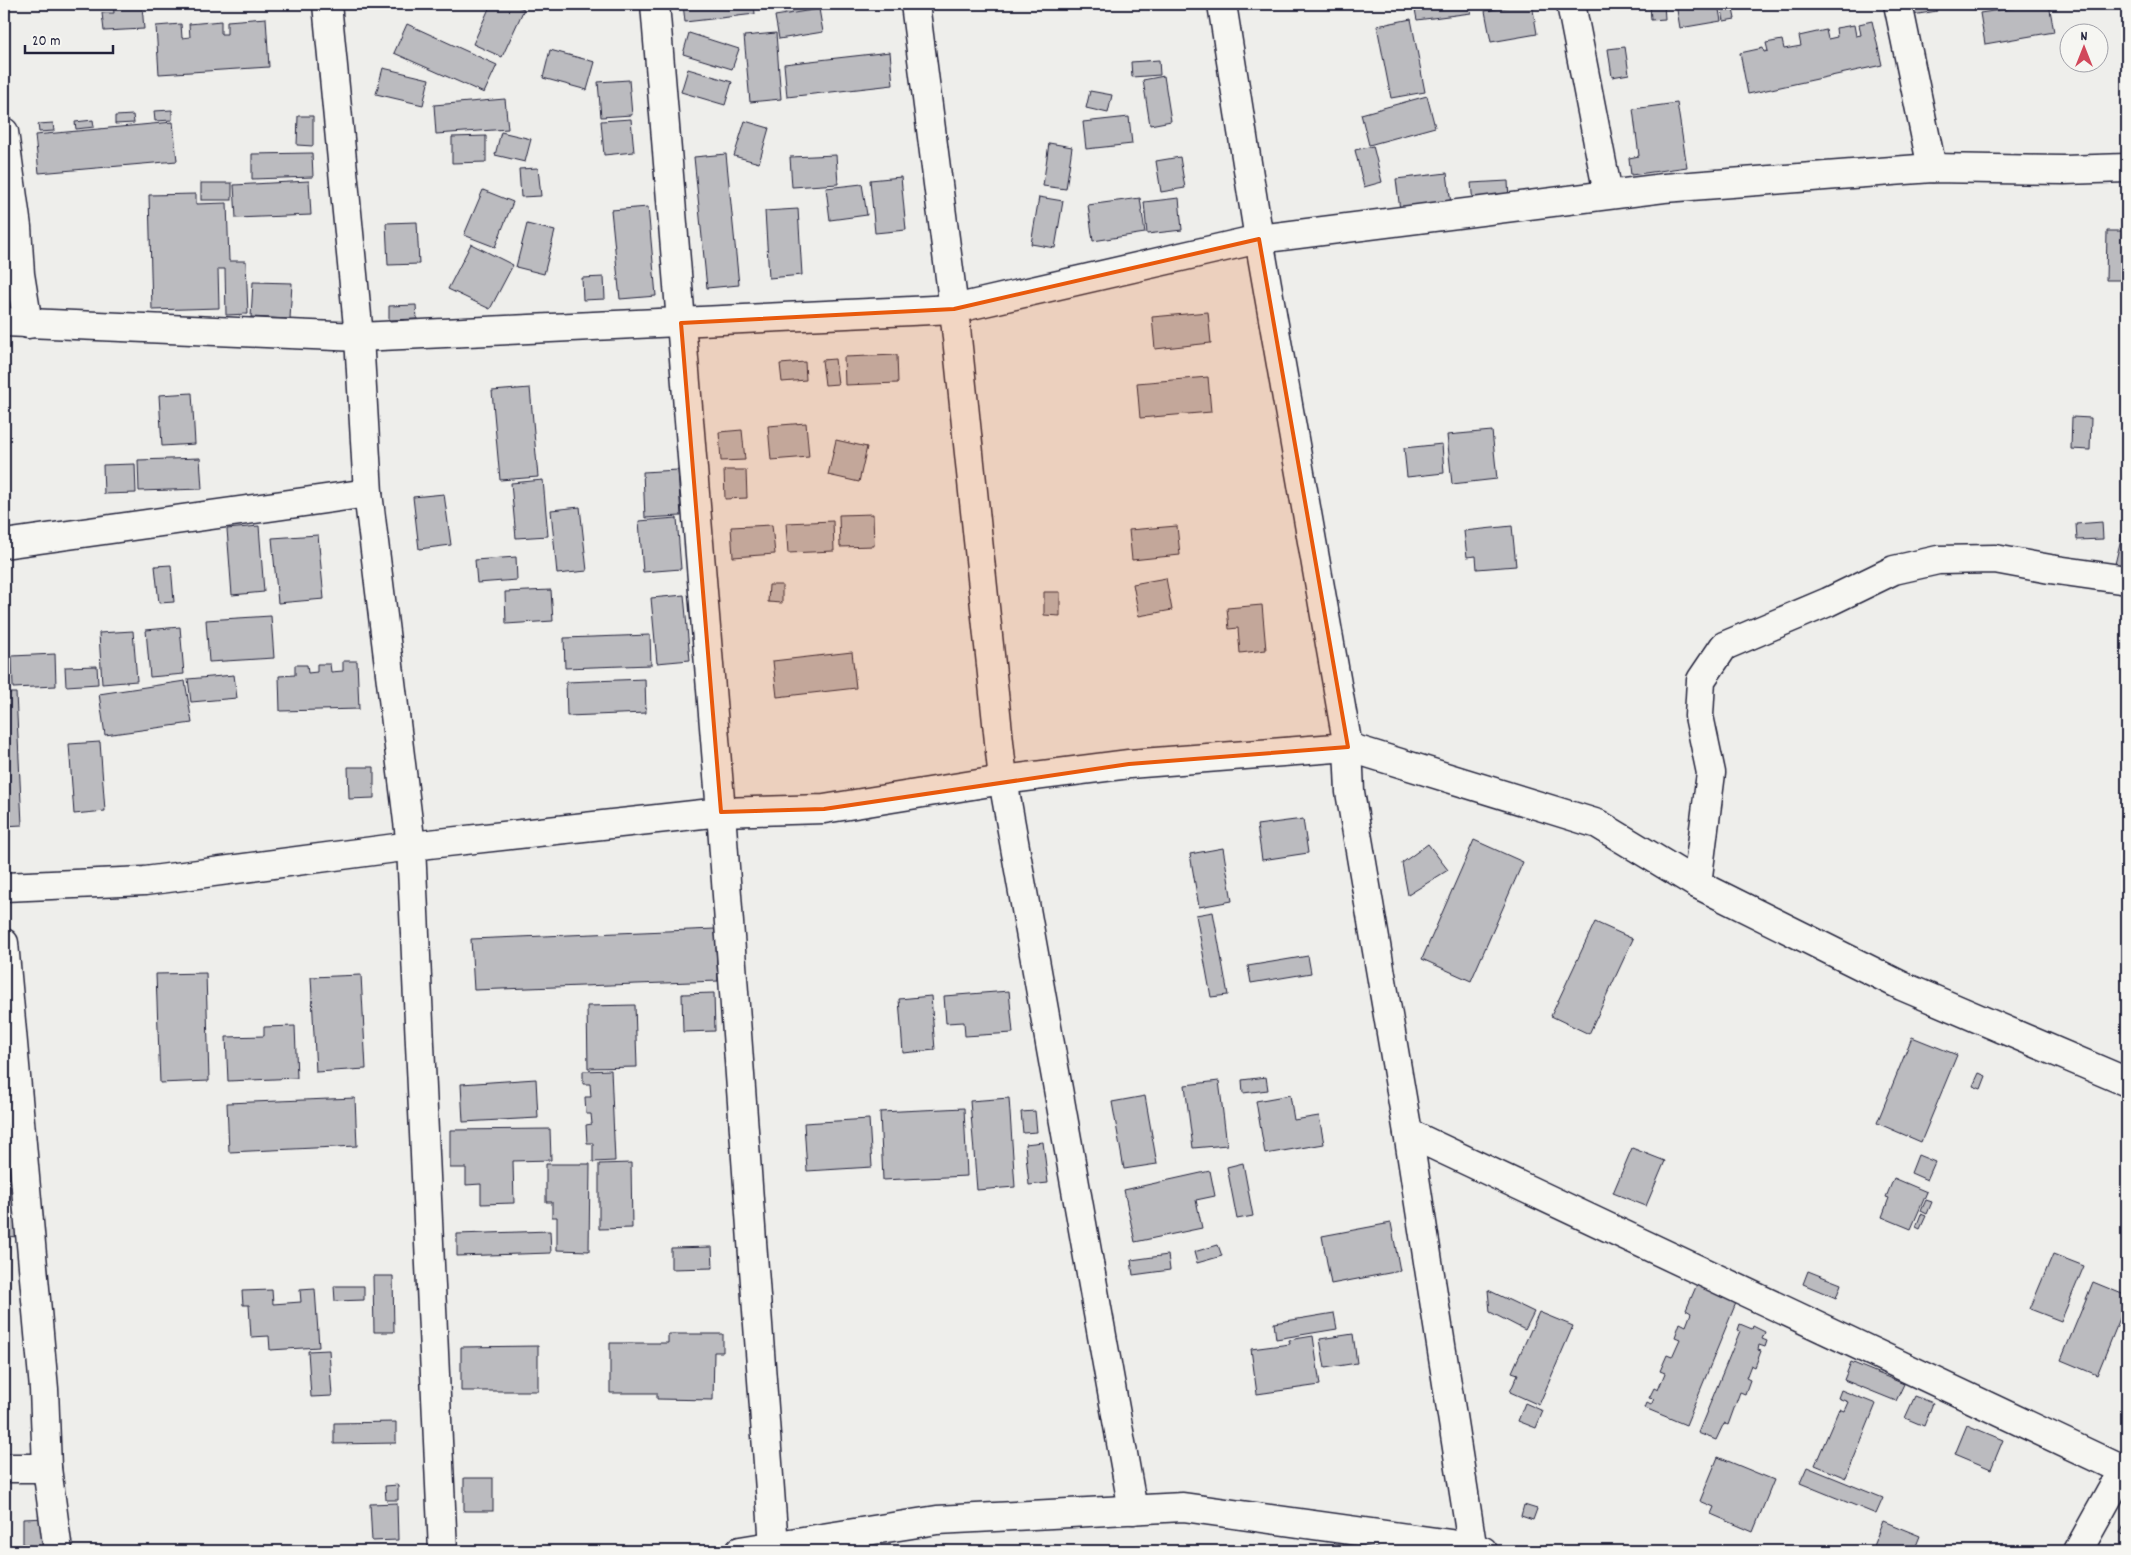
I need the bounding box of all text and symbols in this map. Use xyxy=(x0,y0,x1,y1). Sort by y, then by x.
scale bar xyxy=(25,22,112,54)
north arrow xyxy=(2058,22,2108,72)
text: N xyxy=(2081,27,2088,47)
text: 20 m xyxy=(32,31,60,53)

